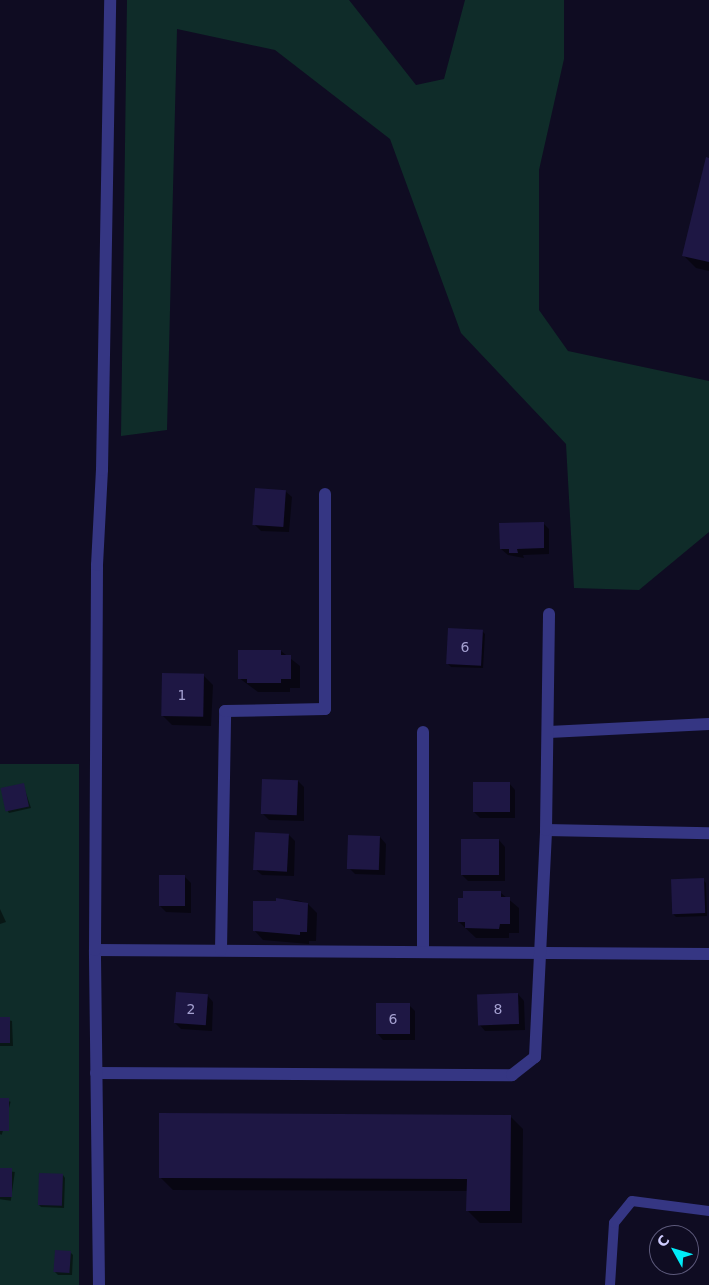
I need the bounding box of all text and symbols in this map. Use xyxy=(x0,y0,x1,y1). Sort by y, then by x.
house number: 6 xyxy=(461,639,469,655)
house number: 1 xyxy=(178,687,186,703)
house number: 2 xyxy=(187,1001,195,1017)
house number: 8 xyxy=(494,1001,502,1017)
house number: 6 xyxy=(389,1011,397,1027)
north arrow xyxy=(649,1225,699,1275)
text: С xyxy=(654,1232,673,1250)

